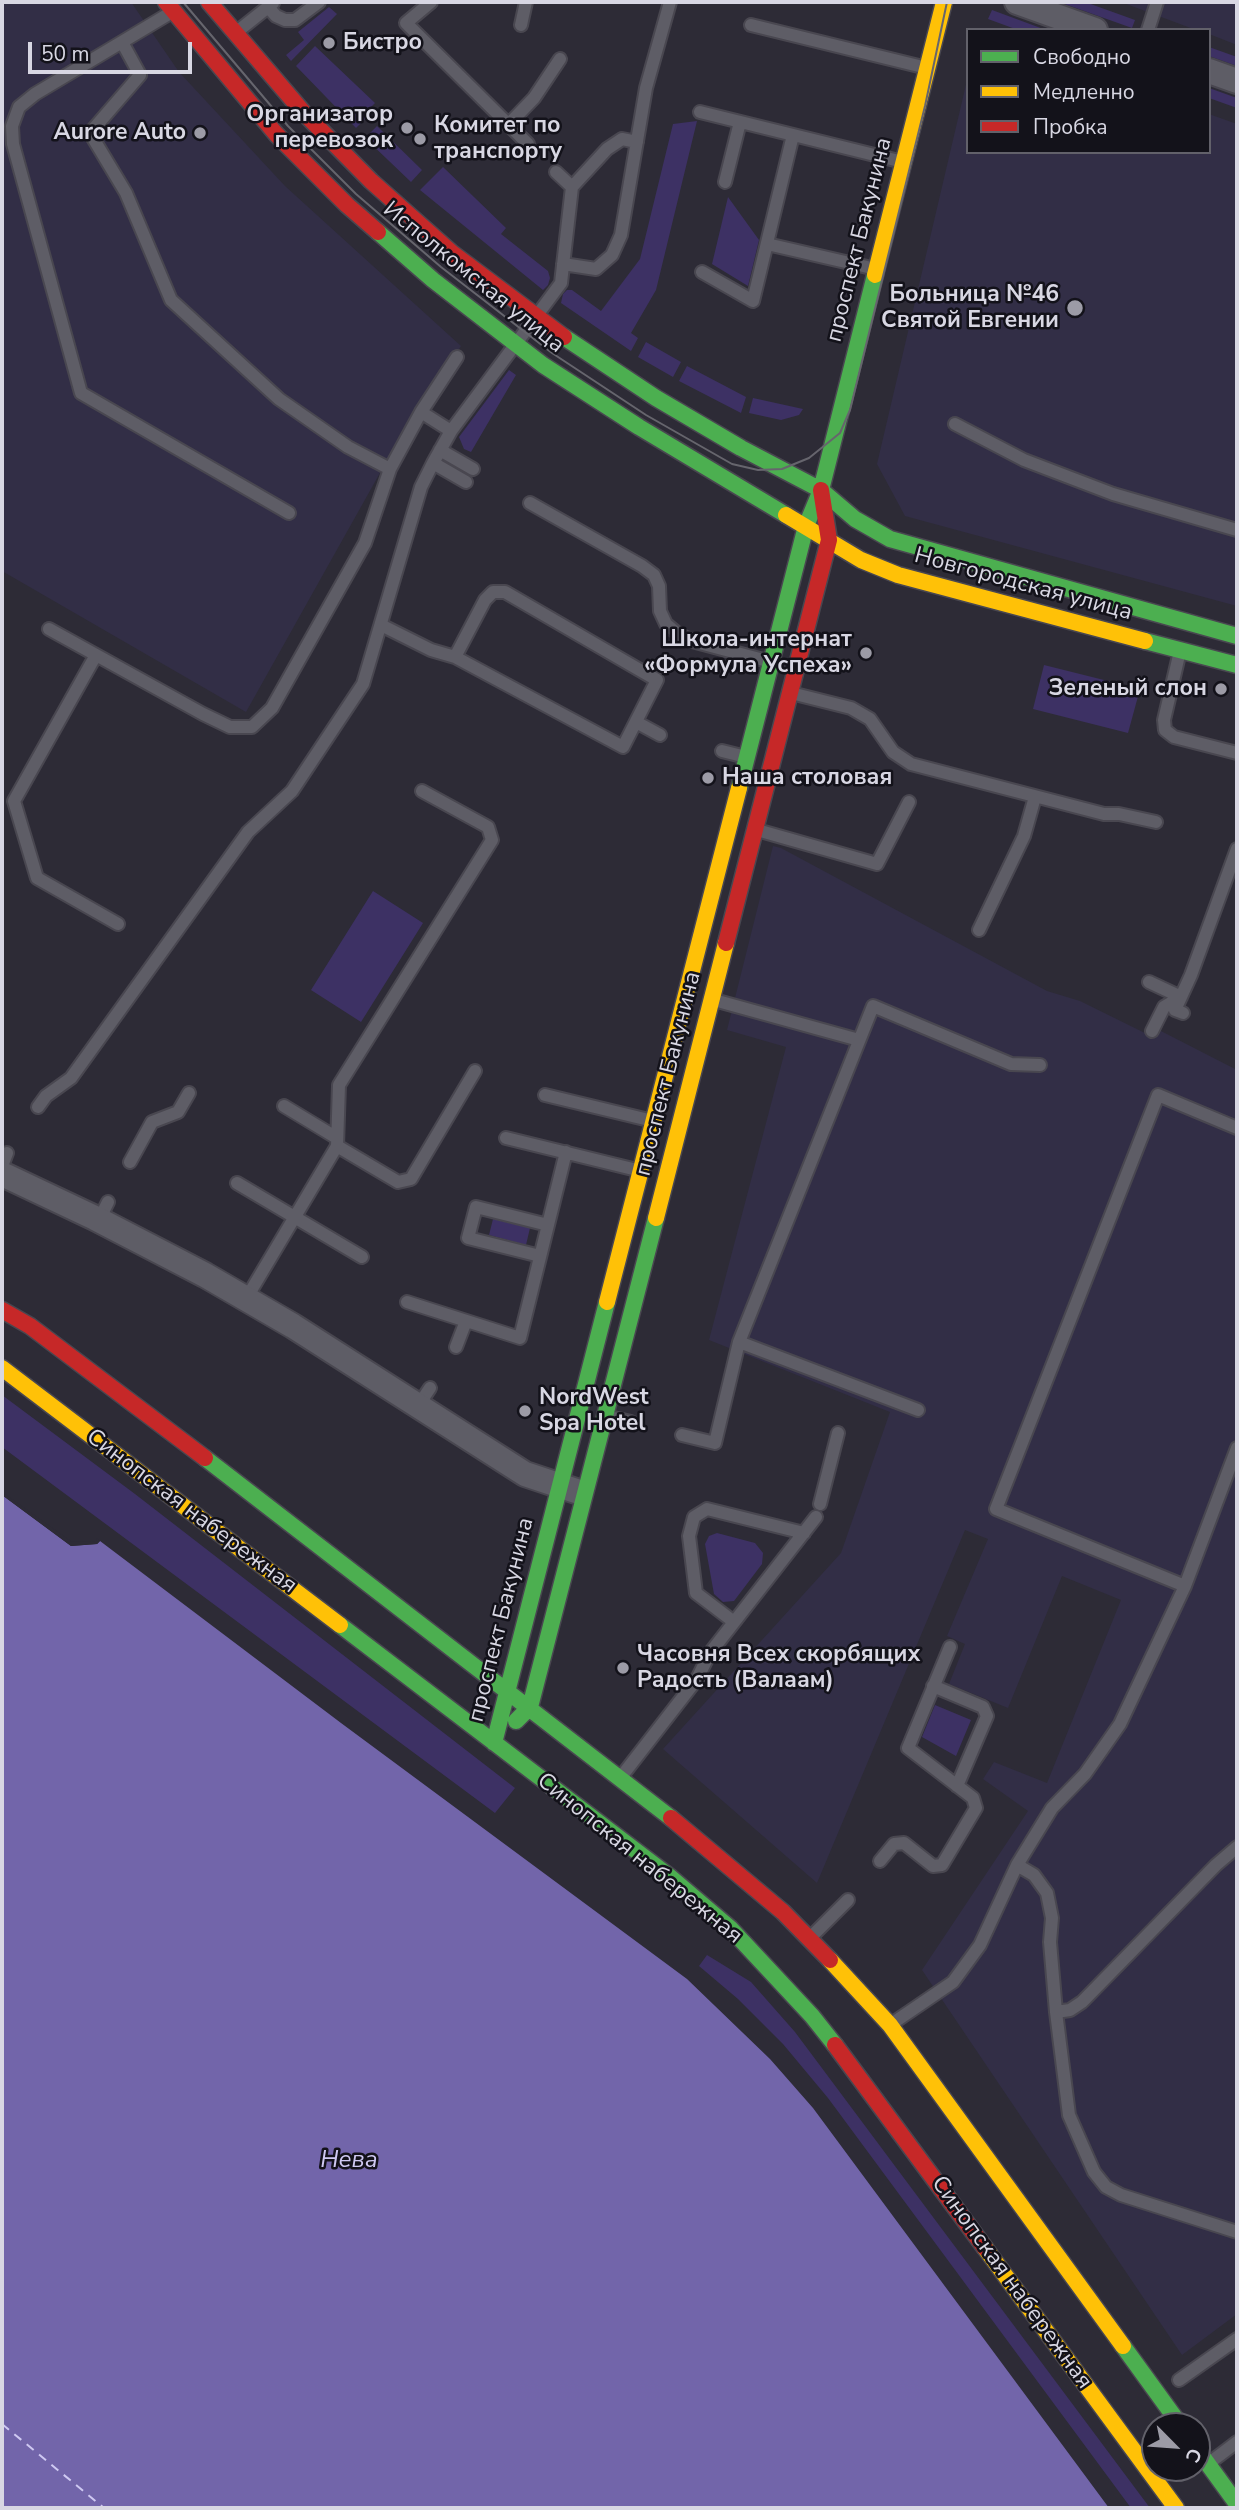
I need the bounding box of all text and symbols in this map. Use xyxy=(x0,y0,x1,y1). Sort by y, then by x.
scale bar xyxy=(32,28,196,72)
legend xyxy=(966,28,1211,154)
place label: Бистро xyxy=(343,29,422,57)
marker: Бистро xyxy=(321,35,337,51)
text: 50 m xyxy=(41,40,90,68)
text: Свободно xyxy=(1033,43,1131,71)
text: Медленно xyxy=(1033,78,1135,106)
place label: Организатор перевозок xyxy=(246,101,393,155)
place label: Комитет по транспорту xyxy=(434,112,562,166)
text: Пробка xyxy=(1033,113,1107,141)
place label: Aurore Auto xyxy=(54,119,186,147)
marker: Организатор перевозок xyxy=(399,120,415,136)
marker: Aurore Auto xyxy=(192,125,208,141)
marker: Комитет по транспорту xyxy=(412,131,428,147)
street label: проспект Бакунина xyxy=(821,135,899,345)
street label: Исполкомская улица xyxy=(377,196,569,360)
place label: Больница №46 Святой Евгении xyxy=(881,281,1059,335)
marker: Больница №46 Святой Евгении xyxy=(1065,298,1085,318)
street label: Новгородская улица xyxy=(911,543,1135,627)
place label: Школа-интернат «Формула Успеха» xyxy=(644,626,852,680)
marker: Школа-интернат «Формула Успеха» xyxy=(858,645,874,661)
place label: Зеленый слон xyxy=(1049,675,1207,703)
marker: Зеленый слон xyxy=(1213,681,1229,697)
place label: Наша столовая xyxy=(722,764,892,792)
marker: Наша столовая xyxy=(700,770,716,786)
street label: проспект Бакунина xyxy=(630,969,708,1179)
place label: NordWest Spa Hotel xyxy=(539,1384,649,1438)
marker: NordWest Spa Hotel xyxy=(517,1403,533,1419)
street label: Синопская набережная xyxy=(80,1424,302,1600)
street label: проспект Бакунина xyxy=(463,1515,541,1725)
place label: Часовня Всех скорбящих Радость (Валаам) xyxy=(637,1641,920,1695)
marker: Часовня Всех скорбящих Радость (Валаам) xyxy=(615,1660,631,1676)
street label: Синопская набережная xyxy=(531,1768,747,1950)
water label: Нева xyxy=(320,2147,378,2175)
street label: Синопская набережная xyxy=(924,2171,1098,2395)
north arrow xyxy=(1141,2412,1211,2482)
text: С xyxy=(1179,2444,1208,2466)

